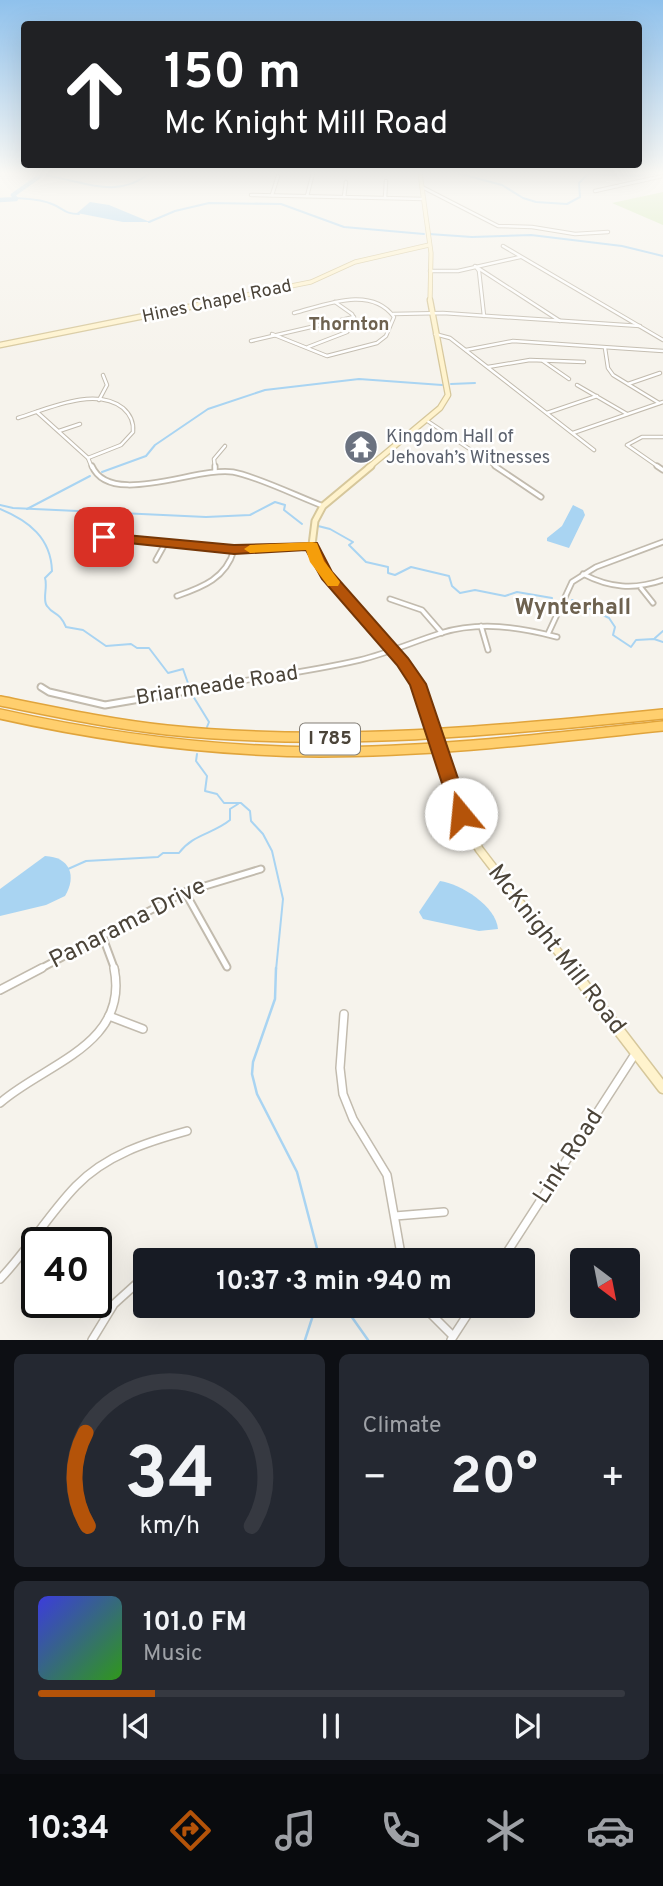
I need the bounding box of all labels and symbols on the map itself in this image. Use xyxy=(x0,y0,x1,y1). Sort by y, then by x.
street label: Hines Chapel Road xyxy=(140,275,294,329)
district label: Thornton xyxy=(308,313,390,337)
place label: Kingdom Hall of Jehovah’s Witnesses xyxy=(386,426,550,470)
temple icon: Kingdom Hall of Jehovah’s Witnesses xyxy=(342,428,380,466)
pin xyxy=(74,507,134,567)
district label: Wynterhall xyxy=(515,594,631,623)
street label: Briarmeade Road xyxy=(134,660,300,712)
road number: I 785 xyxy=(300,724,360,754)
position arrow xyxy=(424,777,498,851)
street label: McKnight Mill Road xyxy=(480,859,632,1041)
street label: Panarama Drive xyxy=(45,872,211,976)
street label: Link Road xyxy=(527,1104,611,1210)
speed limit sign: 40 xyxy=(21,1227,112,1318)
north arrow xyxy=(570,1248,640,1318)

